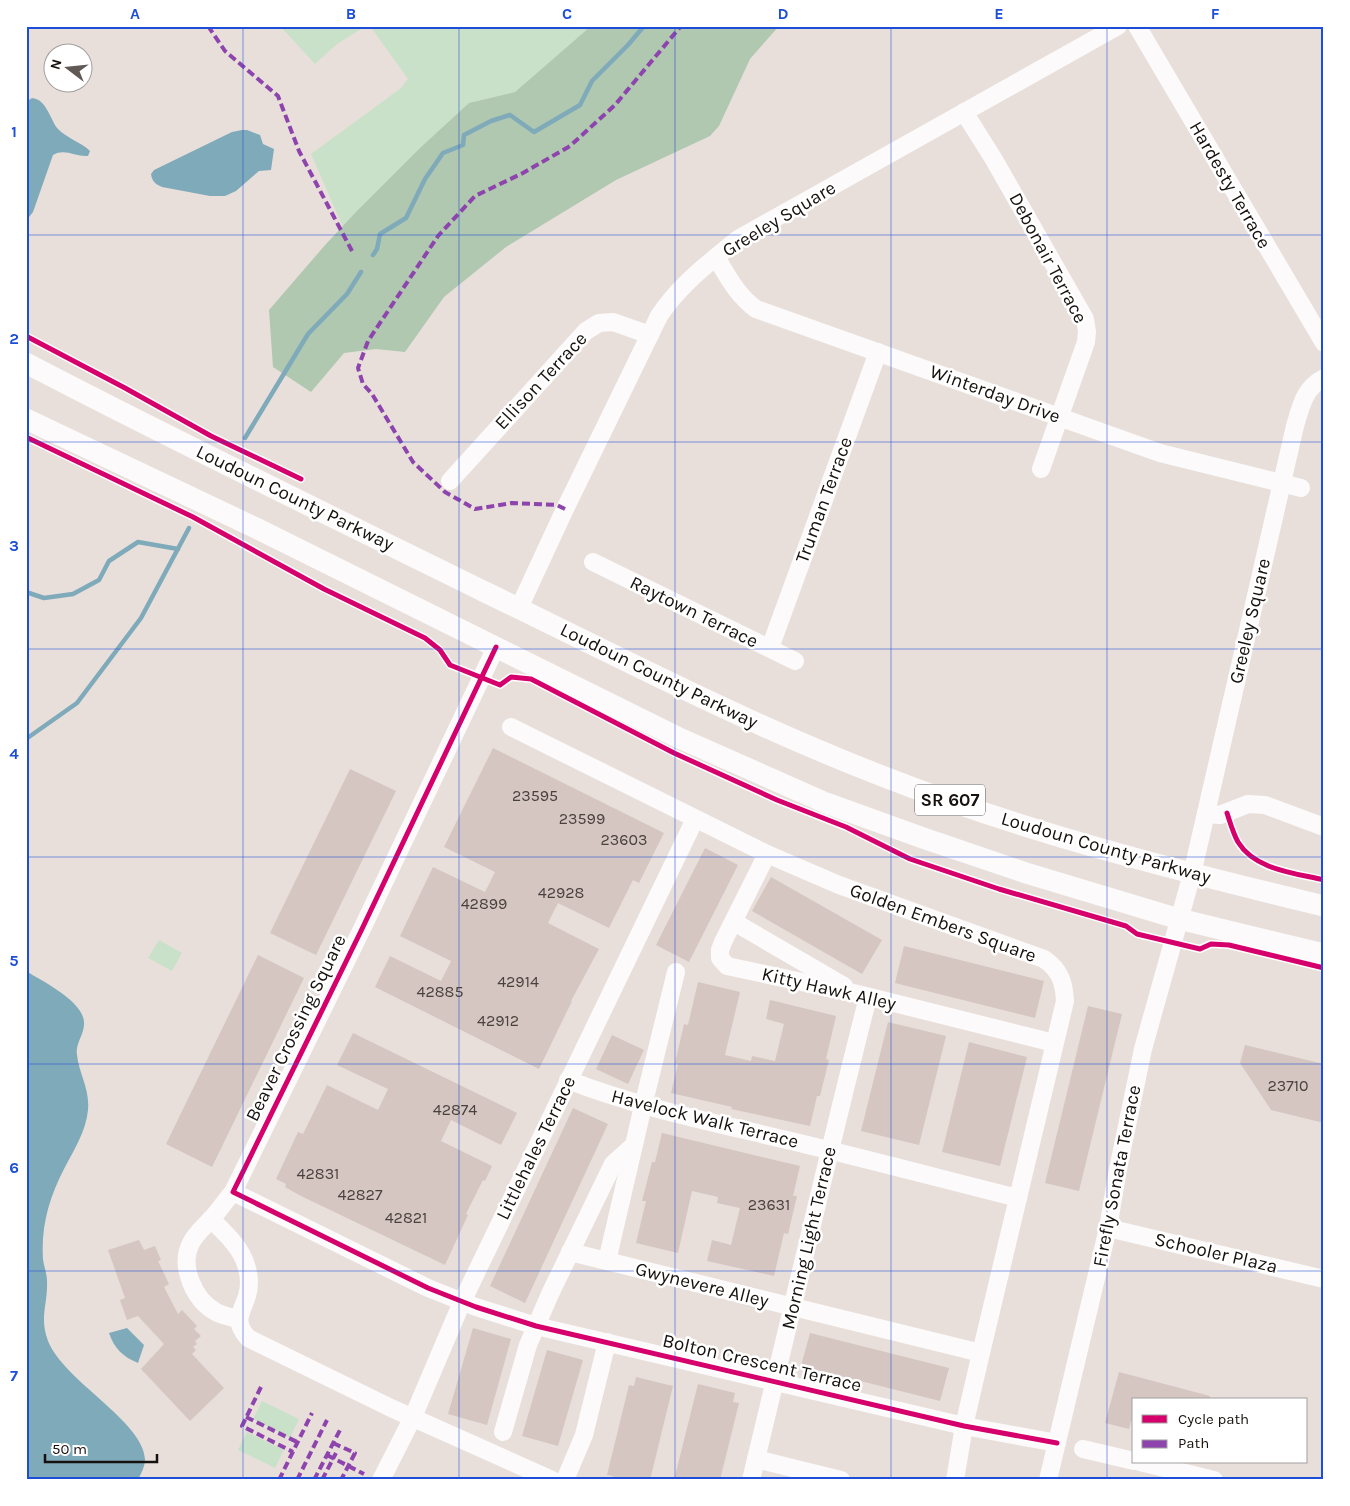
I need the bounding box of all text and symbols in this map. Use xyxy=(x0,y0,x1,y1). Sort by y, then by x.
text: A xyxy=(130,4,140,23)
text: B xyxy=(346,4,356,23)
text: C xyxy=(562,4,572,23)
text: D xyxy=(778,4,789,23)
text: E xyxy=(994,4,1004,23)
text: F xyxy=(1211,4,1220,23)
north arrow xyxy=(42,42,92,92)
text: N xyxy=(46,57,66,72)
street label: Hardesty Terrace xyxy=(1185,118,1275,252)
text: 1 xyxy=(11,122,17,141)
street label: Greeley Square xyxy=(718,177,840,261)
street label: Debonair Terrace xyxy=(1004,189,1092,327)
street label: Ellison Terrace xyxy=(490,328,592,434)
text: 2 xyxy=(9,329,19,348)
street label: Winterday Drive xyxy=(927,360,1063,428)
street label: Truman Terrace xyxy=(791,434,857,566)
street label: Loudoun County Parkway xyxy=(193,441,397,556)
text: 3 xyxy=(9,536,19,555)
street label: Greeley Square xyxy=(1225,556,1275,686)
street label: Raytown Terrace xyxy=(626,571,762,653)
street label: Loudoun County Parkway xyxy=(557,619,761,734)
text: 4 xyxy=(9,744,19,763)
road number: SR 607 xyxy=(915,784,985,816)
house number: 23595 xyxy=(512,786,558,805)
street label: Loudoun County Parkway xyxy=(999,808,1213,889)
house number: 23599 xyxy=(559,809,605,828)
house number: 23603 xyxy=(601,830,647,849)
street label: Golden Embers Square xyxy=(847,879,1039,967)
house number: 42928 xyxy=(538,883,584,902)
house number: 42899 xyxy=(461,894,507,913)
street label: Beaver Crossing Square xyxy=(241,931,351,1125)
text: 5 xyxy=(9,951,19,970)
street label: Kitty Hawk Alley xyxy=(760,963,898,1015)
house number: 42914 xyxy=(497,972,539,991)
house number: 42885 xyxy=(417,982,463,1001)
house number: 42912 xyxy=(477,1011,519,1030)
street label: Littlehales Terrace xyxy=(492,1073,580,1223)
house number: 23710 xyxy=(1267,1076,1309,1095)
street label: Firefly Sonata Terrace xyxy=(1089,1083,1145,1269)
street label: Havelock Walk Terrace xyxy=(609,1085,801,1153)
house number: 42874 xyxy=(433,1100,477,1119)
street label: Morning Light Terrace xyxy=(777,1144,841,1332)
text: 6 xyxy=(9,1158,19,1177)
house number: 42831 xyxy=(297,1164,339,1183)
house number: 42827 xyxy=(338,1185,383,1204)
house number: 23631 xyxy=(748,1195,790,1214)
house number: 42821 xyxy=(385,1208,427,1227)
street label: Schooler Plaza xyxy=(1152,1228,1280,1278)
street label: Gwynevere Alley xyxy=(633,1258,771,1312)
street label: Bolton Crescent Terrace xyxy=(660,1329,864,1397)
text: 7 xyxy=(10,1366,18,1385)
legend xyxy=(1132,1398,1308,1464)
text: Cycle path xyxy=(1178,1410,1249,1428)
scale bar xyxy=(45,1431,158,1463)
text: Path xyxy=(1178,1434,1209,1452)
text: 50 m xyxy=(52,1440,87,1458)

